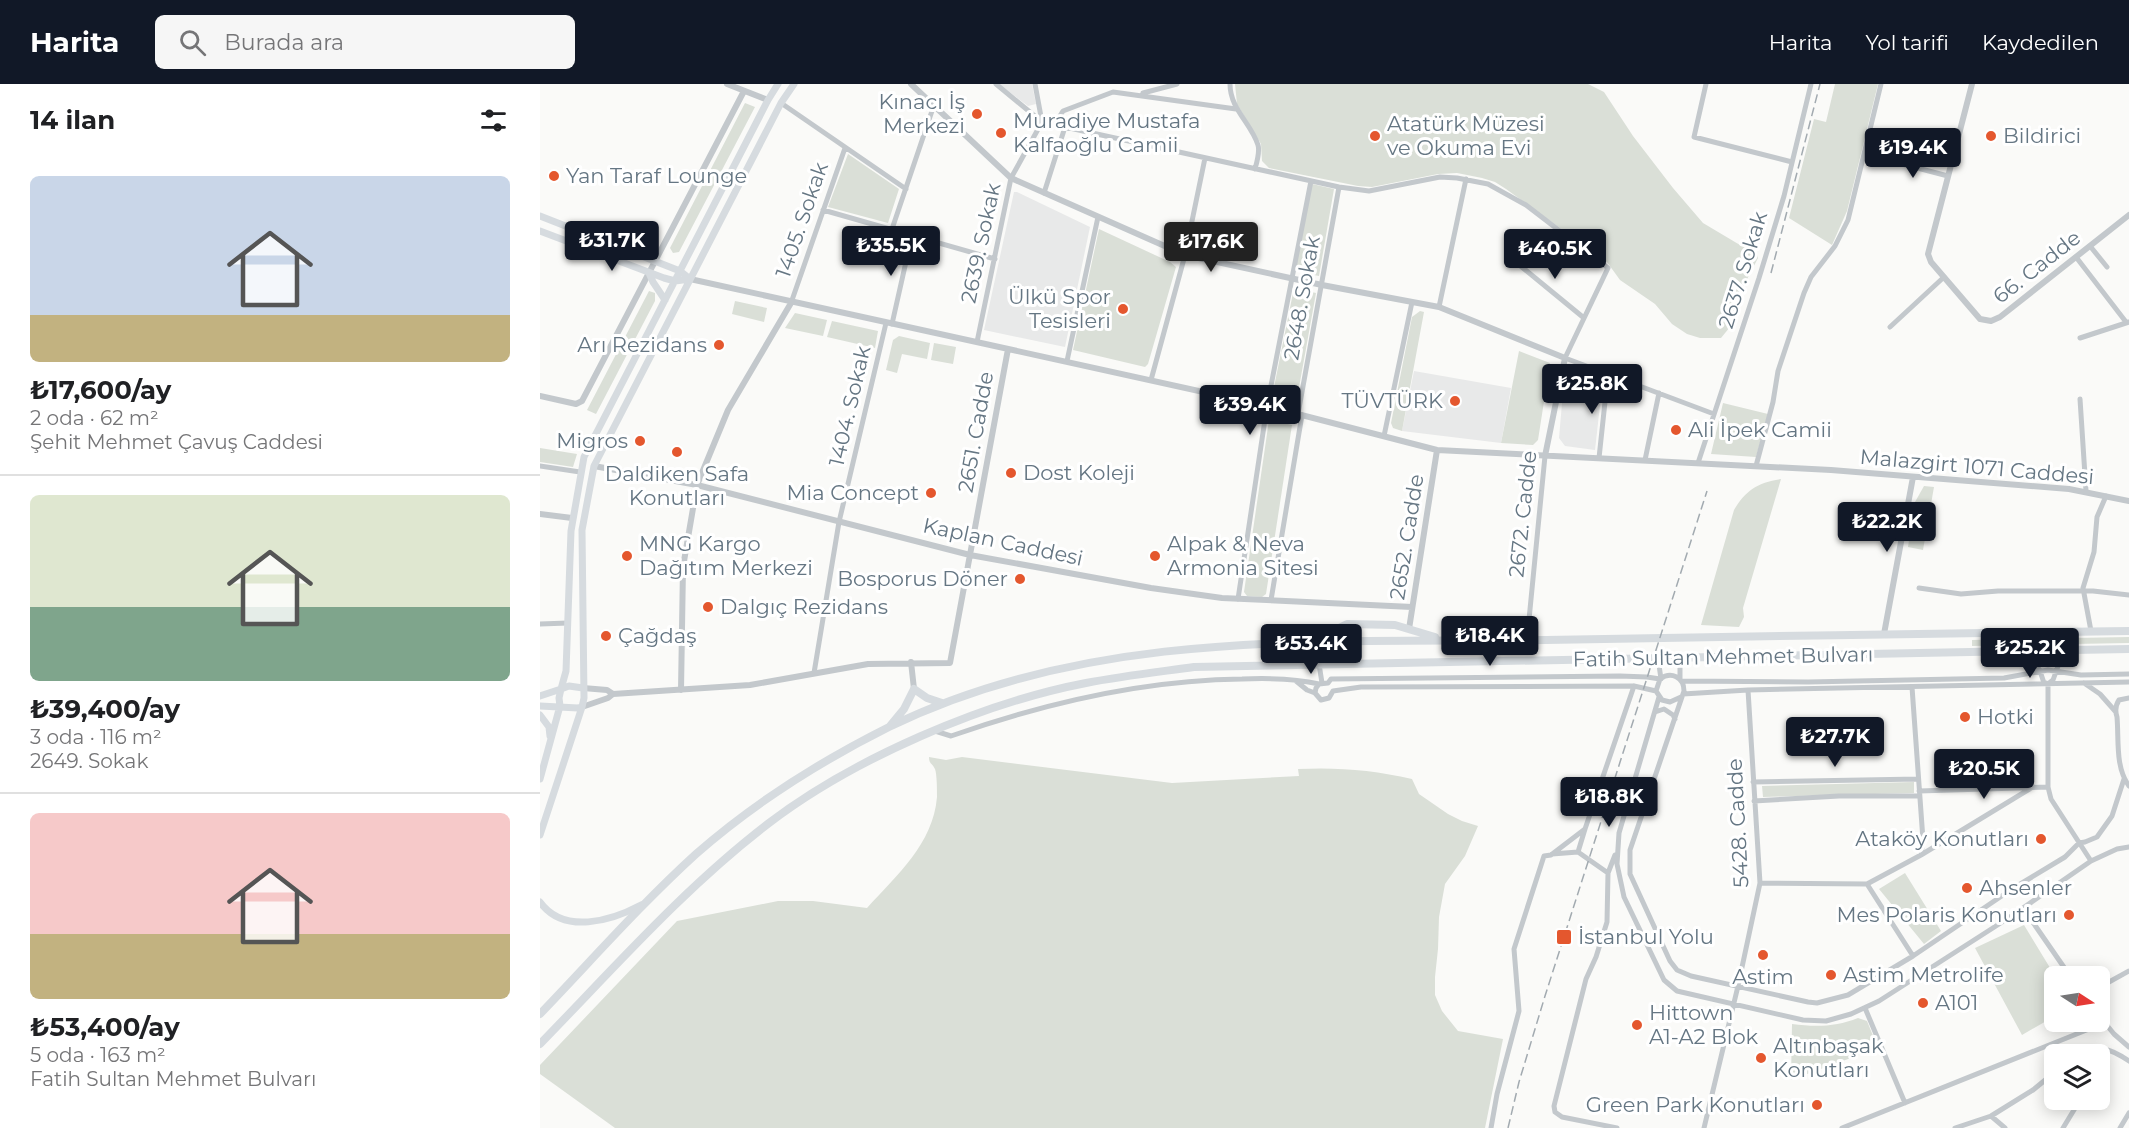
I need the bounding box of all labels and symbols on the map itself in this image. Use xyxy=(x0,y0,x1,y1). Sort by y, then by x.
place label: Kınacı İş Merkezi xyxy=(878,89,965,138)
marker: Kınacı İş Merkezi xyxy=(970,107,984,121)
place label: Muradiye Mustafa Kalfaoğlu Camii xyxy=(1013,108,1200,157)
place label: Atatürk Müzesi ve Okuma Evi xyxy=(1387,111,1545,160)
place label: Bildirici xyxy=(2003,123,2081,148)
marker: Muradiye Mustafa Kalfaoğlu Camii xyxy=(994,126,1008,140)
pin: ₺19.4K xyxy=(1864,128,1962,179)
marker: Atatürk Müzesi ve Okuma Evi xyxy=(1368,129,1382,143)
marker: Bildirici xyxy=(1984,129,1998,143)
street label: 1405. Sokak xyxy=(770,158,833,281)
place label: Yan Taraf Lounge xyxy=(566,163,747,188)
marker: Yan Taraf Lounge xyxy=(547,169,561,183)
street label: 2639. Sokak xyxy=(956,180,1006,305)
street label: 2637. Sokak xyxy=(1713,208,1772,331)
pin: ₺31.7K xyxy=(563,221,661,272)
pin: ₺17.6K xyxy=(1162,222,1260,273)
street label: 66. Cadde xyxy=(1988,225,2085,308)
pin: ₺35.5K xyxy=(842,226,940,277)
pin: ₺40.5K xyxy=(1506,229,1604,280)
street label: 2648. Sokak xyxy=(1278,233,1325,362)
place label: Ülkü Spor Tesisleri xyxy=(1008,284,1111,333)
marker: Ülkü Spor Tesisleri xyxy=(1116,302,1130,316)
place label: Arı Rezidans xyxy=(577,332,707,357)
marker: Arı Rezidans xyxy=(712,338,726,352)
street label: 1404. Sokak xyxy=(823,343,876,469)
pin: ₺25.8K xyxy=(1543,364,1641,415)
street label: 2651. Cadde xyxy=(953,369,998,494)
pin: ₺39.4K xyxy=(1201,385,1299,436)
place label: TÜVTÜRK xyxy=(1342,388,1443,413)
marker: TÜVTÜRK xyxy=(1448,394,1462,408)
place label: Ali İpek Camii xyxy=(1688,417,1832,442)
marker: Ali İpek Camii xyxy=(1669,423,1683,437)
place label: Migros xyxy=(556,428,628,453)
marker: Migros xyxy=(633,434,647,448)
street label: Malazgirt 1071 Caddesi xyxy=(1859,444,2095,489)
marker: Daldiken Safa Konutları xyxy=(670,445,684,459)
street label: 2672. Cadde xyxy=(1503,449,1542,579)
place label: Dost Koleji xyxy=(1023,460,1135,485)
place label: Daldiken Safa Konutları xyxy=(605,461,749,510)
marker: Dost Koleji xyxy=(1004,466,1018,480)
street label: 2652. Cadde xyxy=(1384,472,1429,602)
place label: Mia Concept xyxy=(787,480,919,505)
marker: Mia Concept xyxy=(924,486,938,500)
pin: ₺22.2K xyxy=(1838,502,1936,553)
street label: Kaplan Caddesi xyxy=(921,512,1086,571)
place label: MNG Kargo Dağıtım Merkezi xyxy=(639,531,813,580)
place label: Alpak & Neva Armonia Sitesi xyxy=(1167,531,1319,580)
marker: MNG Kargo Dağıtım Merkezi xyxy=(620,549,634,563)
marker: Alpak & Neva Armonia Sitesi xyxy=(1148,549,1162,563)
place label: Bosporus Döner xyxy=(837,566,1008,591)
marker: Bosporus Döner xyxy=(1013,572,1027,586)
place label: Dalgıç Rezidans xyxy=(720,594,888,619)
marker: Dalgıç Rezidans xyxy=(701,600,715,614)
pin: ₺18.4K xyxy=(1441,616,1539,667)
place label: Çağdaş xyxy=(618,623,696,648)
pin: ₺53.4K xyxy=(1262,624,1360,675)
pin: ₺25.2K xyxy=(1981,628,2079,679)
marker: Çağdaş xyxy=(599,629,613,643)
street label: Fatih Sultan Mehmet Bulvarı xyxy=(1572,641,1873,672)
place label: Hotki xyxy=(1977,704,2034,729)
marker: Hotki xyxy=(1958,710,1972,724)
pin: ₺27.7K xyxy=(1786,717,1884,768)
pin: ₺20.5K xyxy=(1935,749,2033,800)
street label: 5428. Cadde xyxy=(1722,758,1753,888)
pin: ₺18.8K xyxy=(1560,777,1658,828)
place label: Ataköy Konutları xyxy=(1855,826,2029,851)
marker: Ataköy Konutları xyxy=(2034,832,2048,846)
place label: Ahsenler xyxy=(1979,875,2072,900)
marker: Ahsenler xyxy=(1960,881,1974,895)
place label: Mes Polaris Konutları xyxy=(1836,902,2057,927)
marker: Mes Polaris Konutları xyxy=(2062,908,2076,922)
place label: İstanbul Yolu xyxy=(1578,924,1714,949)
marker: İstanbul Yolu xyxy=(1555,928,1573,946)
marker: Astim xyxy=(1756,948,1770,962)
place label: Astim Metrolife xyxy=(1843,962,2004,987)
place label: Astim xyxy=(1732,964,1794,989)
north arrow xyxy=(2044,966,2110,1032)
marker: Astim Metrolife xyxy=(1824,968,1838,982)
place label: A101 xyxy=(1935,990,1978,1015)
marker: A101 xyxy=(1916,996,1930,1010)
place label: Hittown A1-A2 Blok xyxy=(1649,1000,1759,1049)
marker: Hittown A1-A2 Blok xyxy=(1630,1018,1644,1032)
place label: Altınbaşak Konutları xyxy=(1773,1033,1884,1082)
marker: Altınbaşak Konutları xyxy=(1754,1051,1768,1065)
place label: Green Park Konutları xyxy=(1586,1092,1805,1117)
marker: Green Park Konutları xyxy=(1810,1098,1824,1112)

